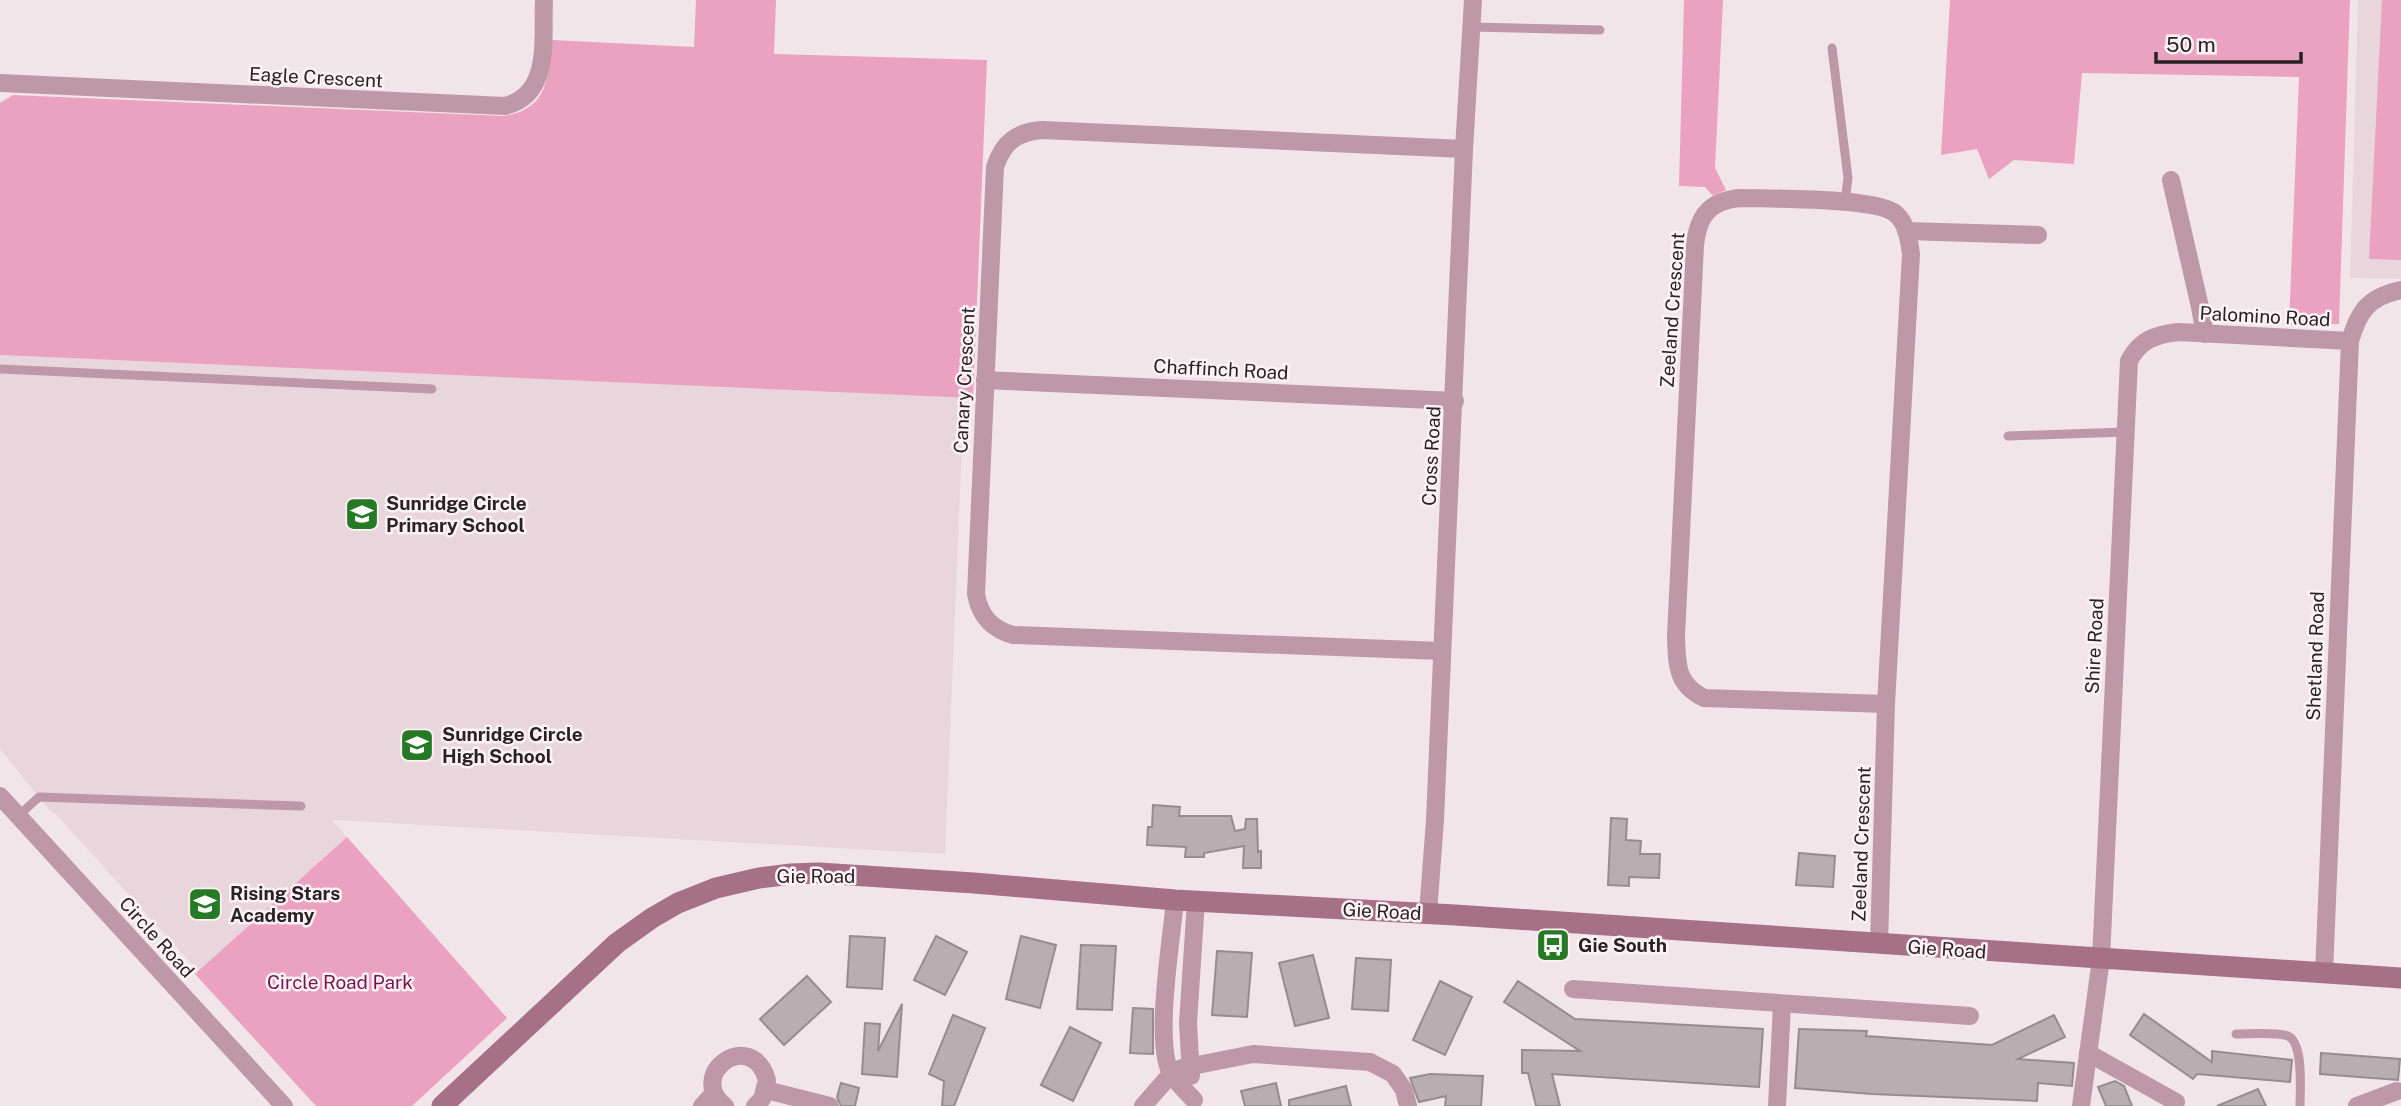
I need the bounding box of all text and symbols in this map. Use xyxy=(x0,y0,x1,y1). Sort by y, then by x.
scale bar xyxy=(2156,21,2301,65)
text: 50 m xyxy=(2166,32,2216,57)
street label: Eagle Crescent xyxy=(248,63,384,91)
street label: Zeeland Crescent xyxy=(1656,231,1688,389)
street label: Palomino Road xyxy=(2199,302,2331,330)
street label: Canary Crescent xyxy=(949,306,979,454)
street label: Chaffinch Road xyxy=(1153,354,1289,384)
street label: Cross Road xyxy=(1417,406,1445,506)
place label: Sunridge Circle Primary School xyxy=(386,492,527,536)
school or university icon: Sunridge Circle Primary School xyxy=(343,495,381,533)
street label: Shetland Road xyxy=(2302,591,2328,721)
street label: Shire Road xyxy=(2081,597,2107,695)
place label: Sunridge Circle High School xyxy=(442,723,583,767)
school or university icon: Sunridge Circle High School xyxy=(398,726,436,764)
street label: Zeeland Crescent xyxy=(1847,766,1875,922)
street label: Gie Road xyxy=(777,865,855,887)
place label: Rising Stars Academy xyxy=(230,882,340,926)
school or university icon: Rising Stars Academy xyxy=(186,885,224,923)
street label: Circle Road xyxy=(115,892,199,982)
street label: Gie Road xyxy=(1342,898,1422,924)
bus stop icon: Gie South xyxy=(1534,926,1572,964)
place label: Gie South xyxy=(1578,934,1667,956)
street label: Gie Road xyxy=(1907,935,1987,963)
park label: Circle Road Park xyxy=(267,971,413,993)

